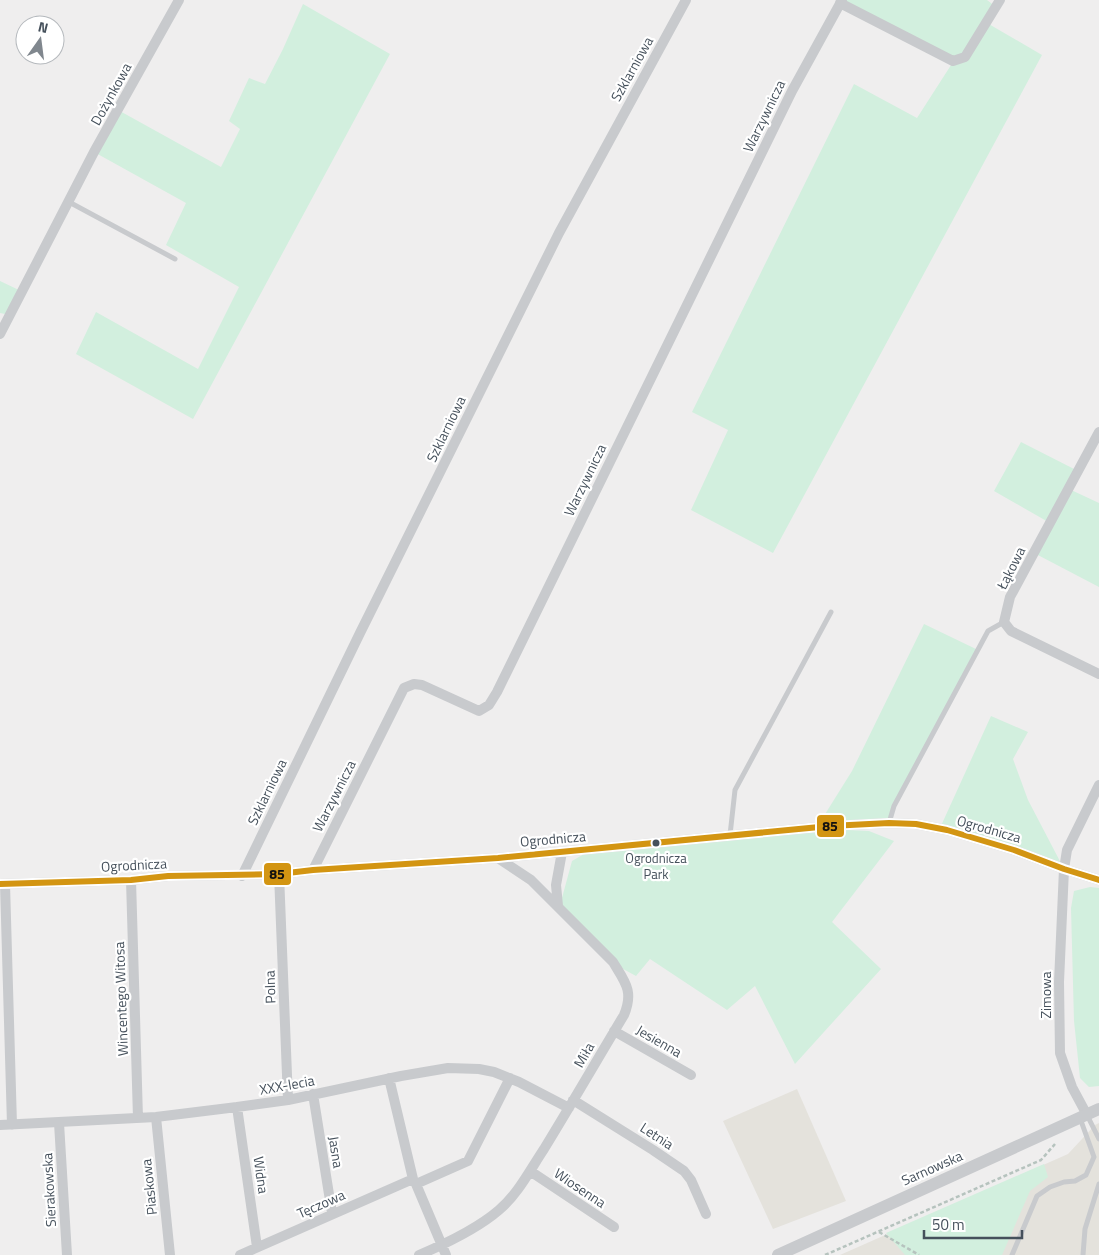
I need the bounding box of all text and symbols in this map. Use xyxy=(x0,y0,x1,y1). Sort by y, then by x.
north arrow xyxy=(15,15,65,65)
text: N xyxy=(36,16,51,38)
street label: Szklarniowa xyxy=(605,33,658,105)
street label: Dożynkowa xyxy=(85,59,136,129)
street label: Warzywnicza xyxy=(737,76,790,155)
street label: Szklarniowa xyxy=(420,392,471,465)
street label: Warzywnicza xyxy=(558,440,611,519)
street label: Łąkowa xyxy=(990,543,1030,594)
street label: Szklarniowa xyxy=(241,755,292,828)
street label: Warzywnicza xyxy=(307,756,361,835)
street label: Ogrodnicza xyxy=(955,809,1024,848)
line badge: 85 xyxy=(816,814,845,838)
text: 85 xyxy=(822,815,838,836)
street label: Ogrodnicza xyxy=(519,825,587,852)
marker: Ogrodnicza Park xyxy=(651,838,661,848)
place label: Ogrodnicza Park xyxy=(625,848,687,884)
street label: Ogrodnicza xyxy=(100,852,167,877)
line badge: 85 xyxy=(263,862,292,886)
text: 85 xyxy=(269,863,285,884)
street label: Wincentego Witosa xyxy=(108,941,133,1057)
street label: Polna xyxy=(258,970,281,1004)
street label: Zimowa xyxy=(1035,971,1056,1019)
street label: Jesienna xyxy=(632,1019,686,1062)
street label: Miła xyxy=(568,1038,599,1071)
street label: XXX-lecia xyxy=(258,1069,316,1100)
street label: Letnia xyxy=(636,1117,678,1154)
street label: Jasna xyxy=(324,1134,349,1169)
street label: Sarnowska xyxy=(898,1145,966,1190)
street label: Sierakowska xyxy=(36,1152,61,1228)
street label: Widna xyxy=(248,1155,274,1195)
street label: Piaskowa xyxy=(135,1158,162,1216)
street label: Wiosenna xyxy=(550,1163,610,1213)
street label: Tęczowa xyxy=(293,1184,348,1223)
scale bar xyxy=(924,1208,1022,1240)
text: 50 m xyxy=(932,1213,965,1236)

